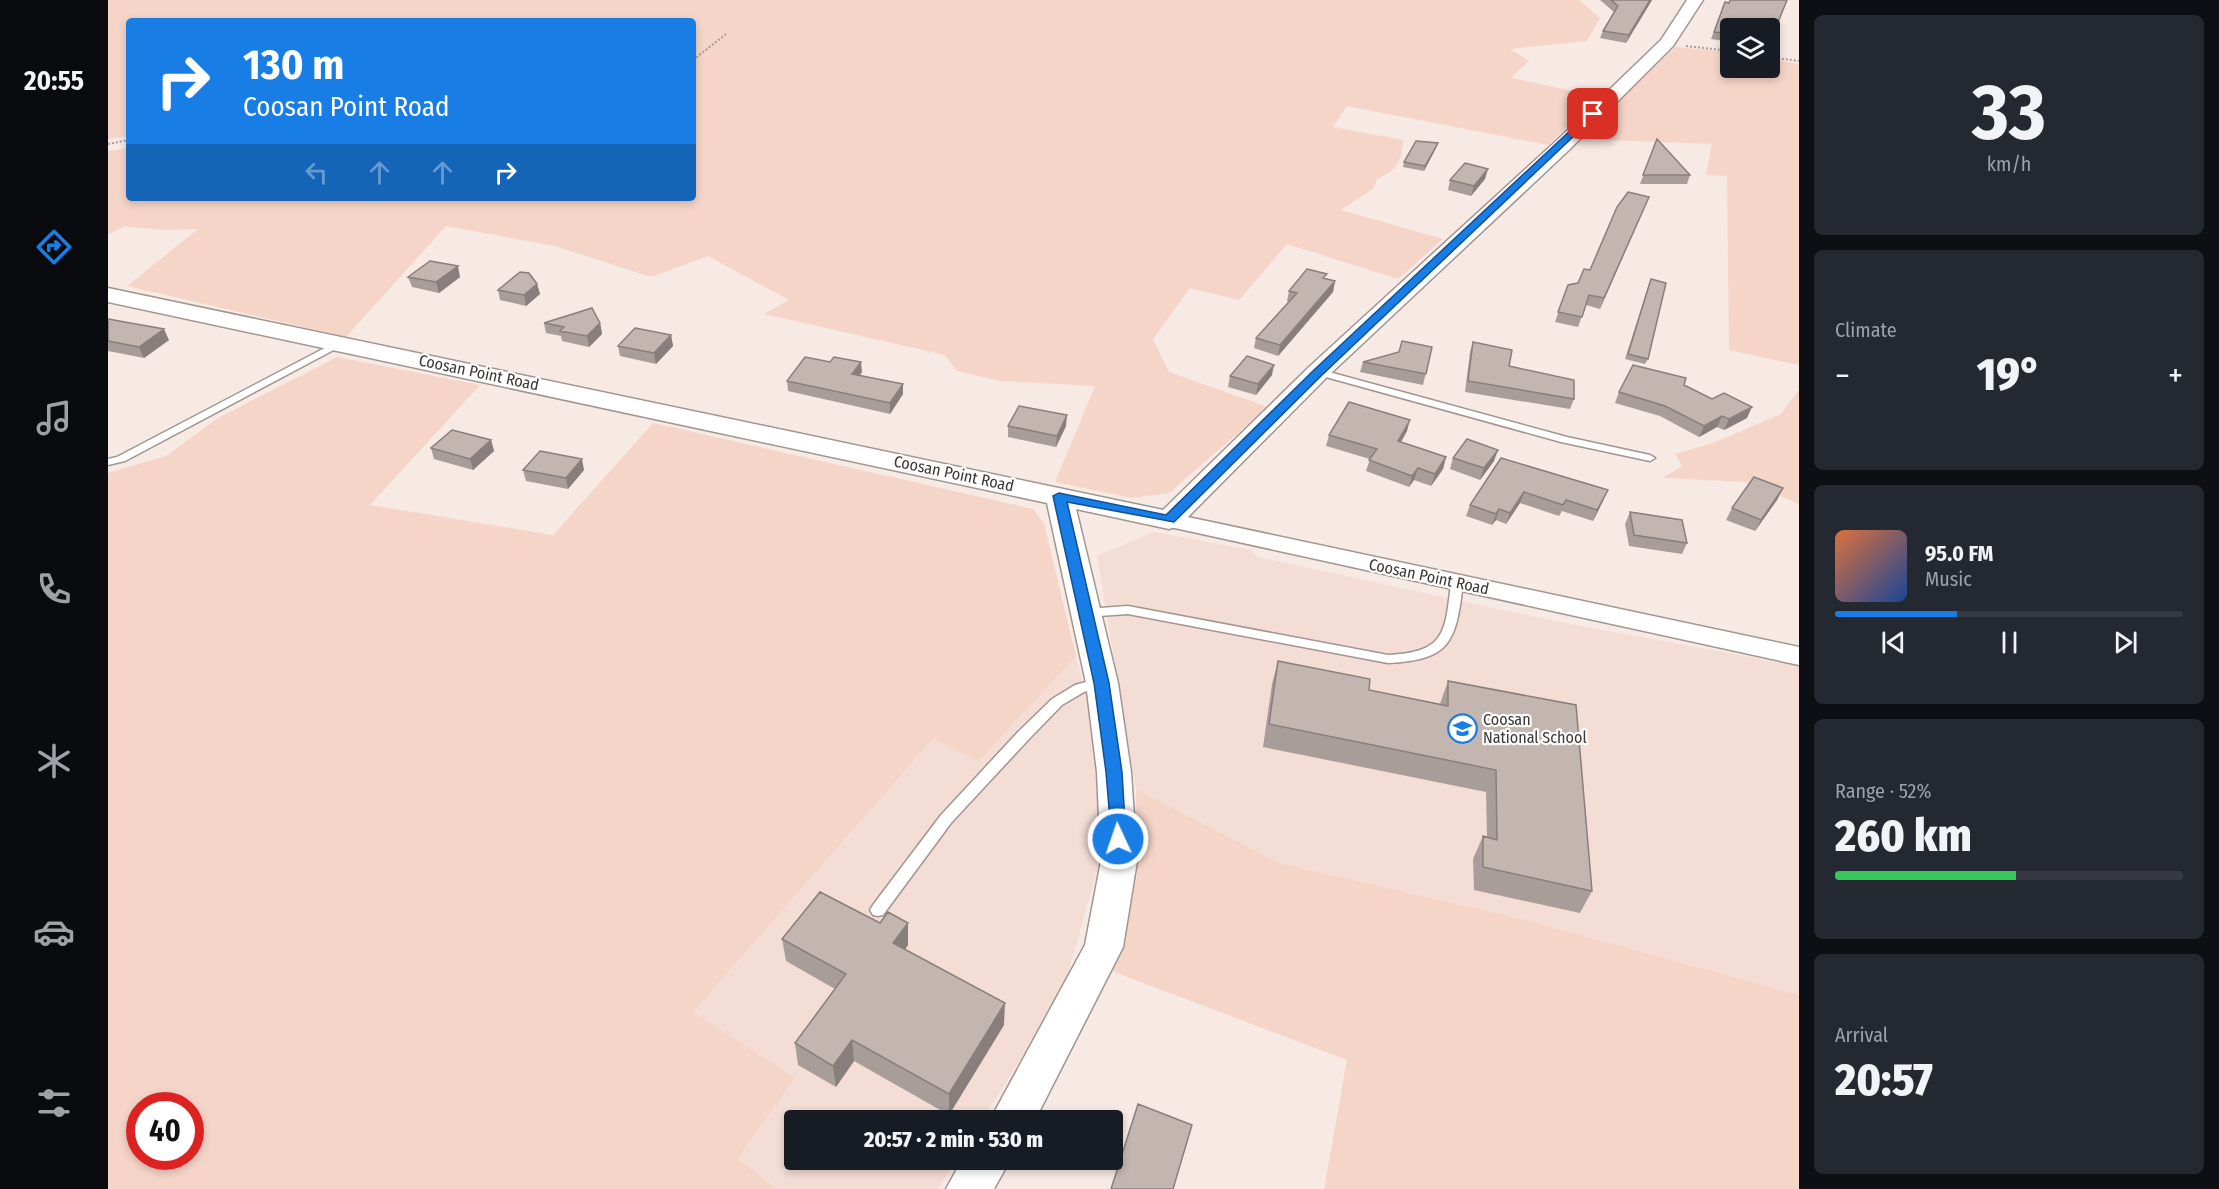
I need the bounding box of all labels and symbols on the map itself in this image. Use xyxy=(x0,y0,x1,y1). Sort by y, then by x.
pin xyxy=(1567,88,1618,139)
street label: Coosan Point Road xyxy=(417,350,541,394)
street label: Coosan Point Road xyxy=(892,451,1016,495)
street label: Coosan Point Road xyxy=(1367,554,1491,598)
place label: Coosan National School xyxy=(1483,710,1587,747)
school or university icon: Coosan National School xyxy=(1446,712,1478,744)
position arrow xyxy=(1086,807,1150,871)
speed limit sign: 40 xyxy=(126,1092,204,1170)

